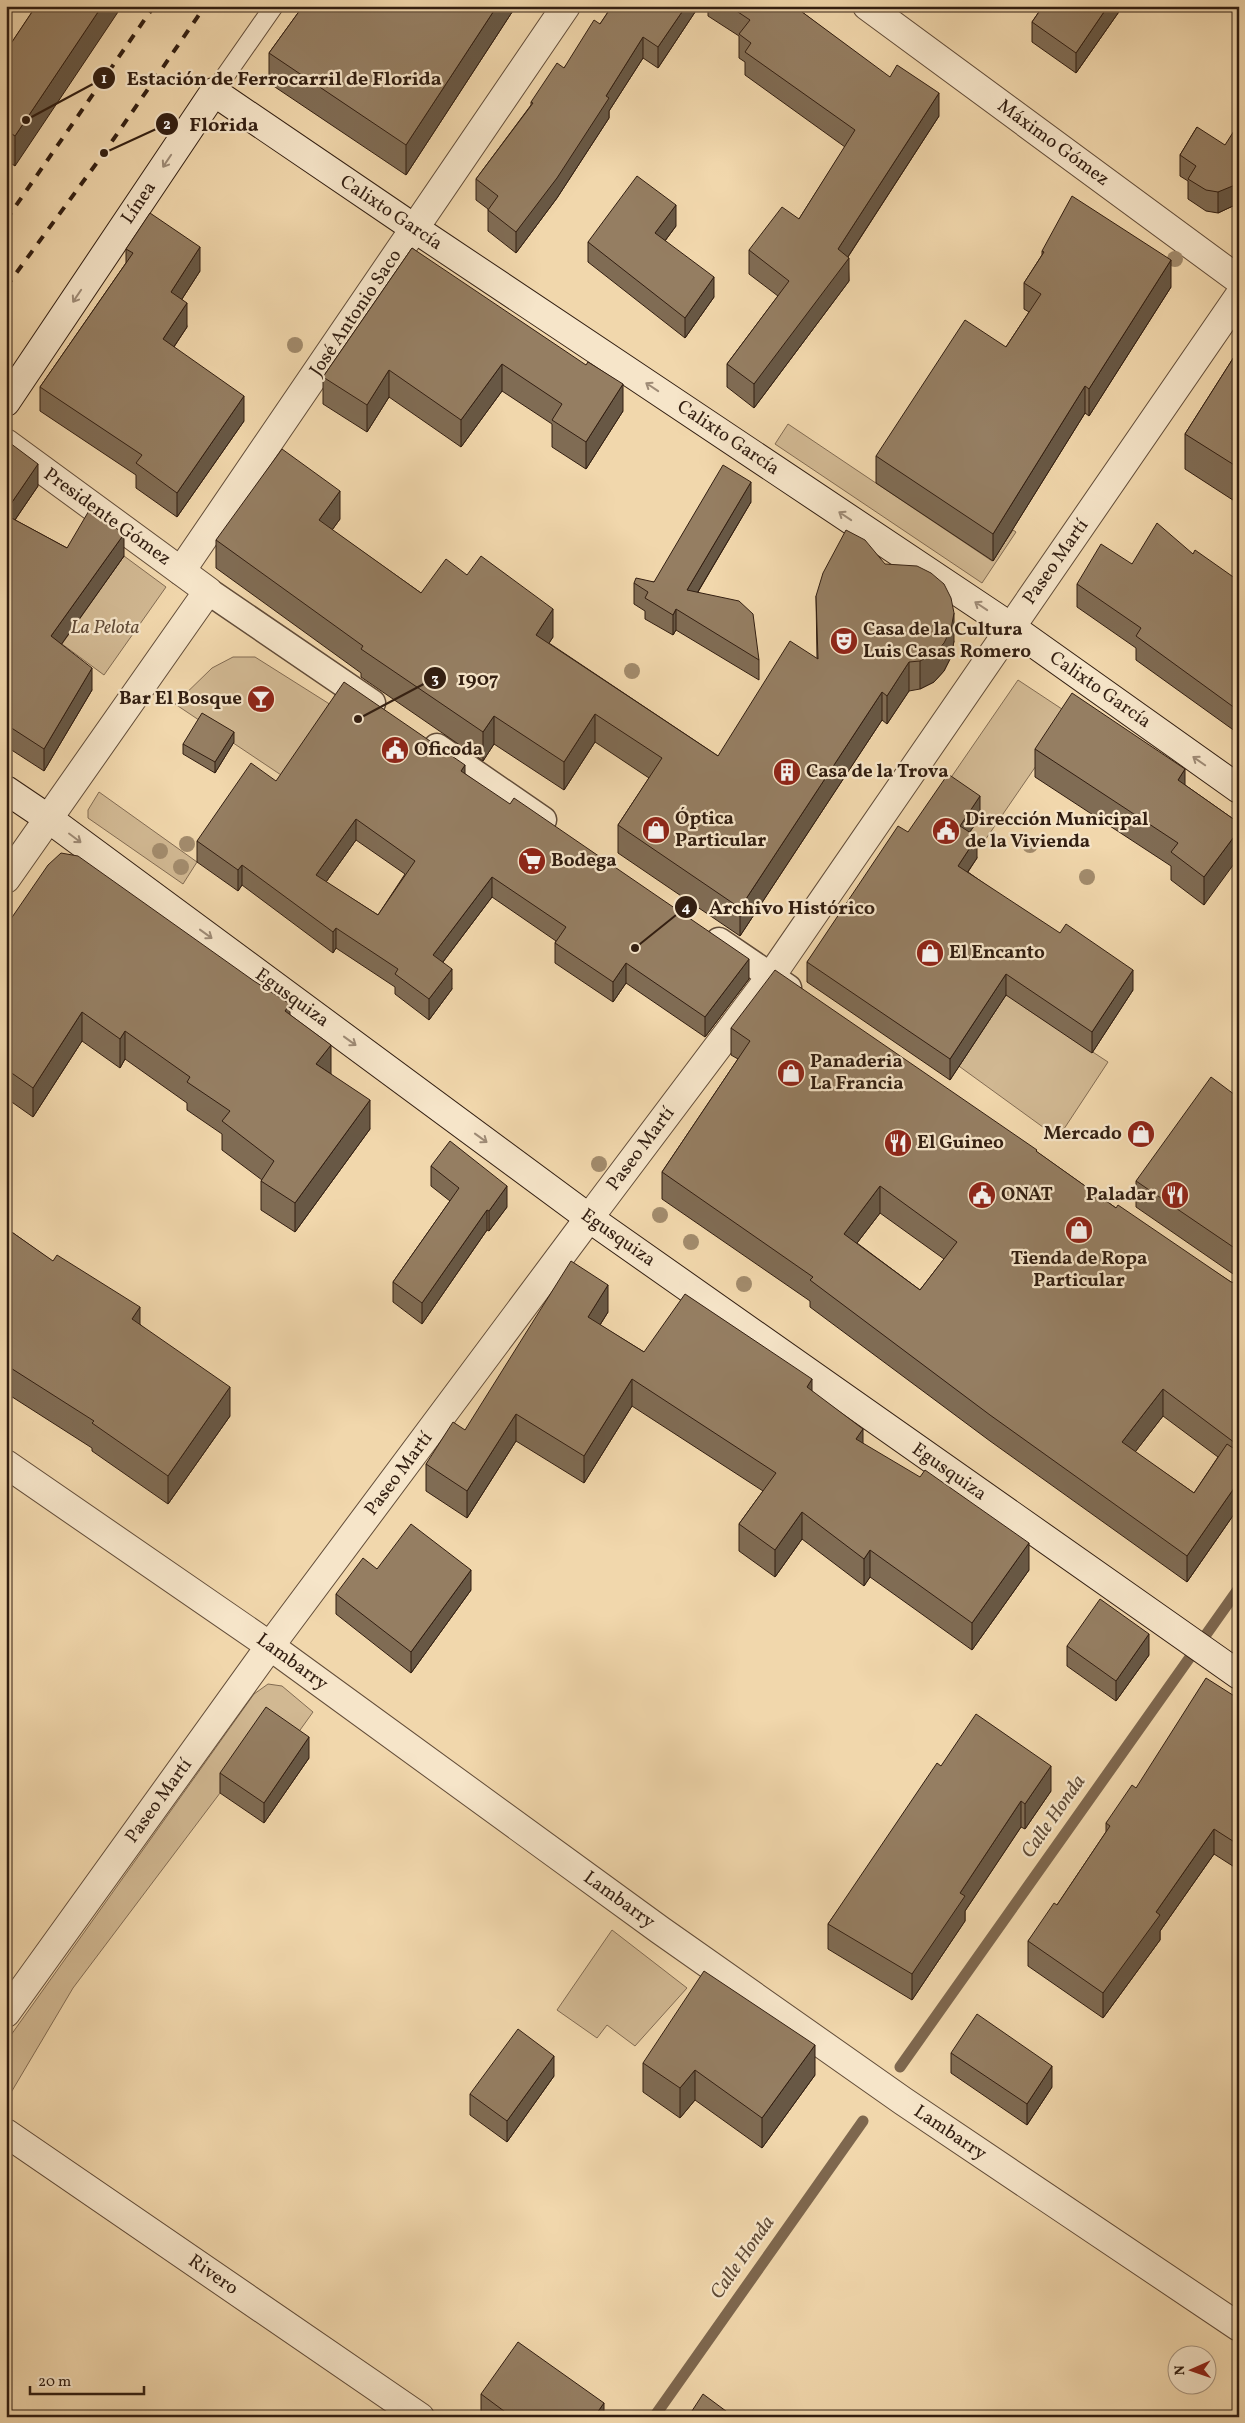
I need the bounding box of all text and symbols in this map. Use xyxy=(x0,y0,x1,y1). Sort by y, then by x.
callout: Estación de Ferrocarril de Florida xyxy=(91,61,451,96)
text: Estación de Ferrocarril de Florida xyxy=(126,66,442,94)
text: 1 xyxy=(101,69,107,90)
street label: Máximo Gómez xyxy=(992,94,1114,192)
callout: Florida xyxy=(154,106,269,141)
text: Florida xyxy=(189,112,259,140)
text: 2 xyxy=(163,115,171,136)
one-way arrow xyxy=(162,154,172,168)
street label: Calixto García xyxy=(335,169,447,257)
street label: Línea xyxy=(115,177,163,229)
street label: José Antonio Saco xyxy=(304,244,408,382)
one-way arrow xyxy=(72,289,82,303)
one-way arrow xyxy=(645,382,659,392)
street label: Calixto García xyxy=(672,394,784,482)
street label: Presidente Gómez xyxy=(38,462,176,572)
one-way arrow xyxy=(839,511,853,521)
street label: Paseo Martí xyxy=(1017,514,1095,610)
one-way arrow xyxy=(974,601,988,611)
park label: La Pelota xyxy=(71,615,139,641)
place label: Casa de la Cultura Luis Casas Romero xyxy=(863,617,1031,665)
theatre icon: Casa de la Cultura Luis Casas Romero xyxy=(829,626,859,656)
street label: Calixto García xyxy=(1044,645,1156,735)
callout: 1907 xyxy=(423,660,509,695)
text: 1907 xyxy=(457,666,499,694)
text: 3 xyxy=(431,669,439,690)
bar icon: Bar El Bosque xyxy=(246,684,276,714)
place label: Bar El Bosque xyxy=(119,686,242,712)
public building icon: Oficoda xyxy=(380,735,410,765)
place label: Oficoda xyxy=(414,737,483,763)
one-way arrow xyxy=(1192,756,1206,766)
building icon: Casa de la Trova xyxy=(772,757,802,787)
place label: Casa de la Trova xyxy=(806,759,949,785)
place label: Óptica Particular xyxy=(675,806,766,854)
place label: Dirección Municipal de la Vivienda xyxy=(965,807,1149,855)
shop icon: Óptica Particular xyxy=(641,815,671,845)
public building icon: Dirección Municipal de la Vivienda xyxy=(931,816,961,846)
one-way arrow xyxy=(68,833,82,843)
supermarket icon: Bodega xyxy=(517,846,547,876)
place label: Bodega xyxy=(551,848,617,874)
callout: Archivo Histórico xyxy=(673,889,885,924)
text: Archivo Histórico xyxy=(709,895,875,923)
text: 4 xyxy=(681,898,691,919)
one-way arrow xyxy=(199,929,212,940)
shop icon: El Encanto xyxy=(915,938,945,968)
place label: El Encanto xyxy=(949,940,1045,966)
street label: Egusquiza xyxy=(250,962,334,1034)
one-way arrow xyxy=(343,1036,356,1047)
place label: Panaderia La Francia xyxy=(810,1049,904,1097)
shop icon: Panaderia La Francia xyxy=(776,1058,806,1088)
street label: Paseo Martí xyxy=(601,1101,681,1196)
shop icon: Mercado xyxy=(1126,1119,1156,1149)
place label: Mercado xyxy=(1044,1121,1122,1147)
restaurant icon: El Guineo xyxy=(883,1128,913,1158)
place label: El Guineo xyxy=(917,1130,1004,1156)
one-way arrow xyxy=(474,1133,488,1143)
public building icon: ONAT xyxy=(967,1180,997,1210)
restaurant icon: Paladar xyxy=(1160,1180,1190,1210)
place label: ONAT xyxy=(1001,1182,1053,1208)
place label: Paladar xyxy=(1086,1182,1156,1208)
street label: Egusquiza xyxy=(575,1203,661,1273)
shop icon: Tienda de Ropa Particular xyxy=(1064,1215,1094,1245)
place label: Tienda de Ropa Particular xyxy=(1011,1246,1147,1294)
street label: Paseo Martí xyxy=(359,1426,439,1521)
street label: Egusquiza xyxy=(906,1437,992,1507)
street label: Lambarry xyxy=(251,1627,333,1697)
street label: Paseo Martí xyxy=(119,1753,199,1849)
water label: Calle Honda xyxy=(1015,1770,1093,1864)
street label: Lambarry xyxy=(578,1865,660,1935)
street label: Lambarry xyxy=(908,2099,992,2167)
water label: Calle Honda xyxy=(704,2211,782,2305)
street label: Rivero xyxy=(183,2248,243,2302)
north arrow xyxy=(1168,2346,1218,2396)
scale bar xyxy=(30,2363,144,2395)
text: N xyxy=(1171,2365,1190,2376)
text: 20 m xyxy=(38,2372,71,2393)

